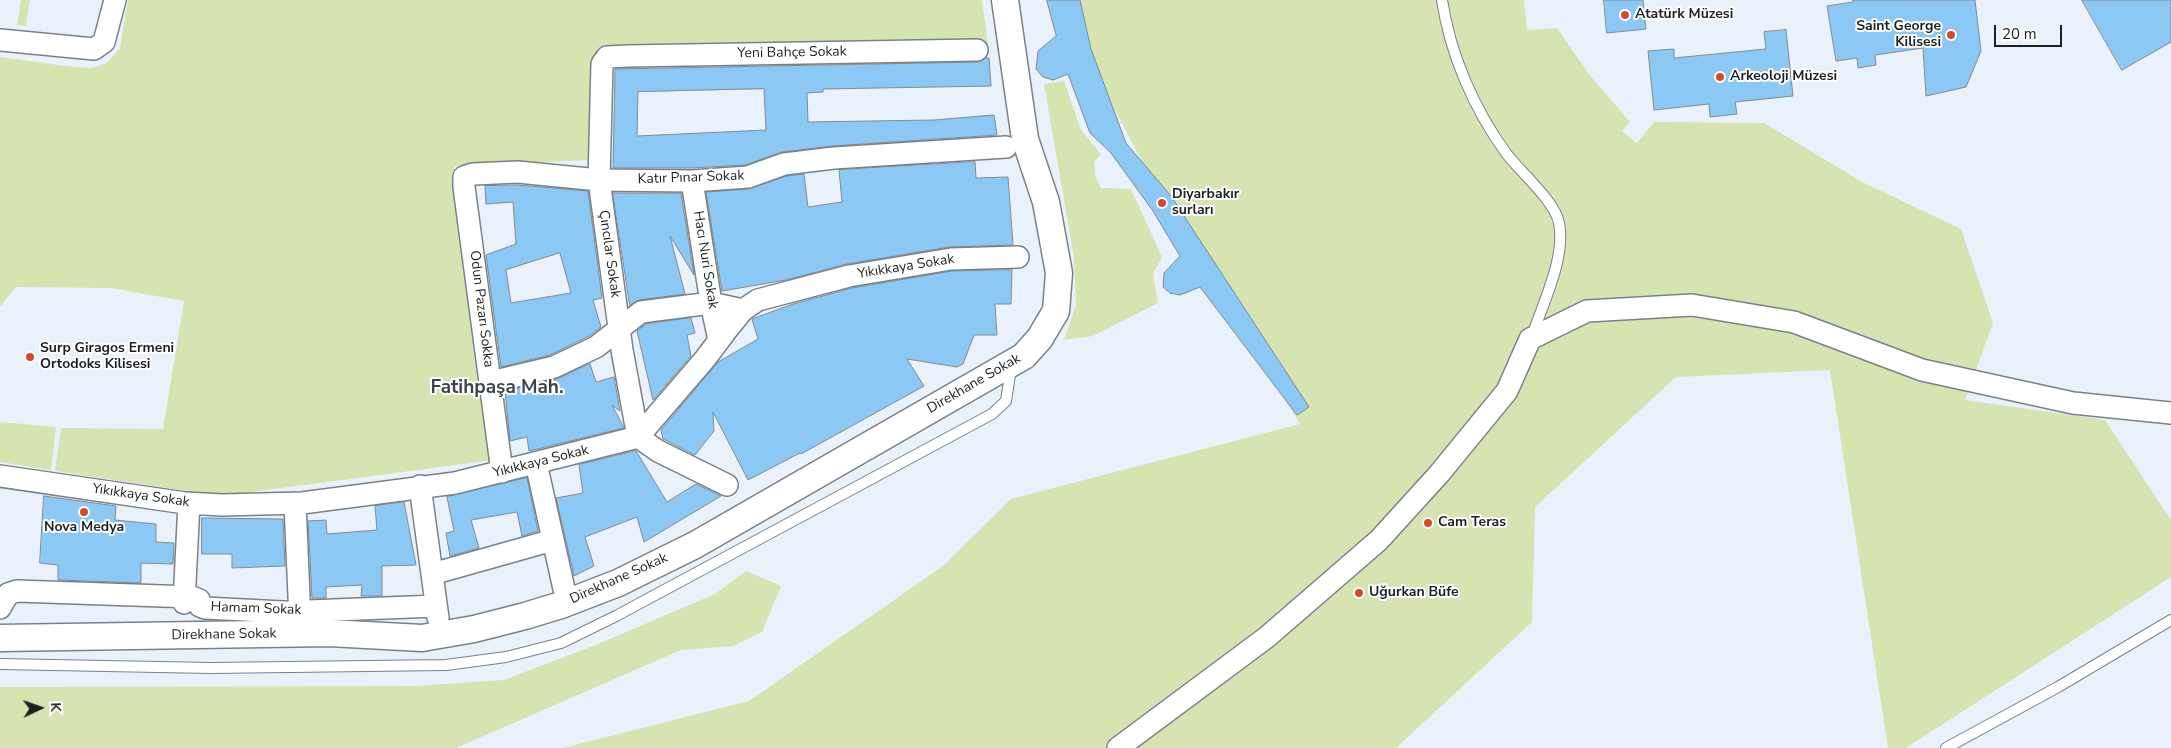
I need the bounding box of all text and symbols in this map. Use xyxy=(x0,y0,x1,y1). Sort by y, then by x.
place label: Atatürk Müzesi xyxy=(1635,7,1733,23)
marker: Atatürk Müzesi xyxy=(1619,9,1631,21)
scale bar xyxy=(1996,15,2064,47)
place label: Saint George Kilisesi xyxy=(1856,19,1941,52)
text: 20 m xyxy=(2002,24,2037,44)
marker: Saint George Kilisesi xyxy=(1945,29,1957,41)
street label: Yeni Bahçe Sokak xyxy=(737,44,847,62)
place label: Arkeoloji Müzesi xyxy=(1730,69,1837,85)
marker: Arkeoloji Müzesi xyxy=(1714,71,1726,83)
street label: Katır Pınar Sokak xyxy=(637,168,745,188)
place label: Diyarbakır surları xyxy=(1172,187,1239,220)
marker: Diyarbakır surları xyxy=(1156,197,1168,209)
street label: Çıncılar Sokak xyxy=(595,209,623,299)
street label: Hacı Nuri Sokak xyxy=(689,210,721,310)
street label: Odun Pazarı Sokka xyxy=(465,250,497,368)
street label: Yıkıkkaya Sokak xyxy=(856,251,956,283)
place label: Surp Giragos Ermeni Ortodoks Kilisesi xyxy=(40,341,174,374)
street label: Direkhane Sokak xyxy=(924,350,1024,418)
marker: Surp Giragos Ermeni Ortodoks Kilisesi xyxy=(24,351,36,363)
district label: Fatihpaşa Mah. xyxy=(430,377,564,399)
street label: Yıkıkkaya Sokak xyxy=(491,442,591,482)
street label: Yıkıkkaya Sokak xyxy=(91,481,191,511)
marker: Nova Medya xyxy=(78,506,90,518)
place label: Cam Teras xyxy=(1438,515,1506,531)
marker: Cam Teras xyxy=(1422,517,1434,529)
place label: Nova Medya xyxy=(44,520,124,536)
street label: Direkhane Sokak xyxy=(568,550,670,608)
place label: Uğurkan Büfe xyxy=(1369,585,1459,601)
marker: Uğurkan Büfe xyxy=(1353,587,1365,599)
street label: Hamam Sokak xyxy=(210,599,302,619)
street label: Direkhane Sokak xyxy=(171,626,277,644)
north arrow xyxy=(15,683,65,733)
text: K xyxy=(46,702,65,712)

